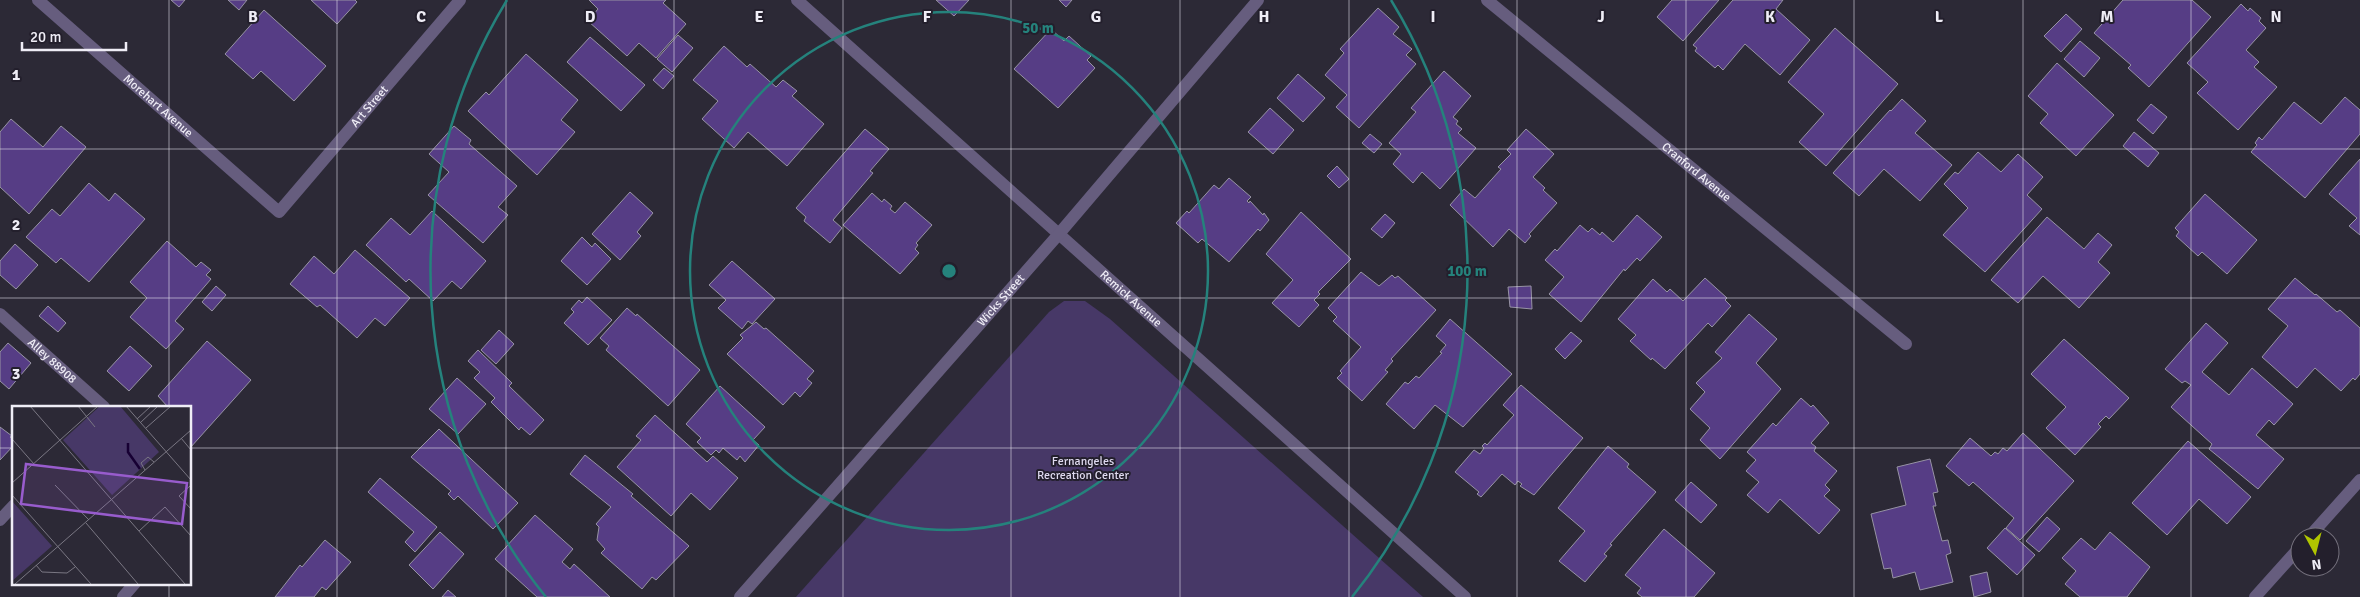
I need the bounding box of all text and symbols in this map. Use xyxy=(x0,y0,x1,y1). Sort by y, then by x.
text: B xyxy=(248,7,258,27)
text: C xyxy=(416,7,426,27)
text: D xyxy=(585,7,596,27)
text: E xyxy=(754,7,764,27)
text: F xyxy=(923,7,932,27)
text: G xyxy=(1091,7,1101,27)
text: H xyxy=(1259,7,1269,27)
text: I xyxy=(1430,7,1436,27)
text: J xyxy=(1597,7,1605,27)
text: K xyxy=(1765,7,1775,27)
text: L xyxy=(1935,7,1944,27)
text: M xyxy=(2100,7,2114,27)
text: N xyxy=(2270,7,2282,27)
text: 50 m xyxy=(1022,19,1054,37)
scale bar xyxy=(22,20,126,52)
text: 20 m xyxy=(30,28,61,46)
text: 1 xyxy=(12,65,21,85)
street label: Morehart Avenue xyxy=(120,71,196,141)
street label: Art Street xyxy=(348,83,392,131)
street label: Cranford Avenue xyxy=(1658,139,1734,205)
text: 2 xyxy=(12,215,20,235)
centre of rings xyxy=(940,262,958,280)
text: 100 m xyxy=(1447,262,1487,280)
street label: Remick Avenue xyxy=(1097,267,1165,330)
street label: Wicks Street xyxy=(974,271,1028,330)
street label: Alley 88908 xyxy=(24,335,79,387)
text: 3 xyxy=(12,364,20,384)
inset map xyxy=(12,406,191,584)
park label: Fernangeles Recreation Center xyxy=(1037,454,1130,483)
north arrow xyxy=(2290,527,2340,577)
text: N xyxy=(2311,555,2322,573)

